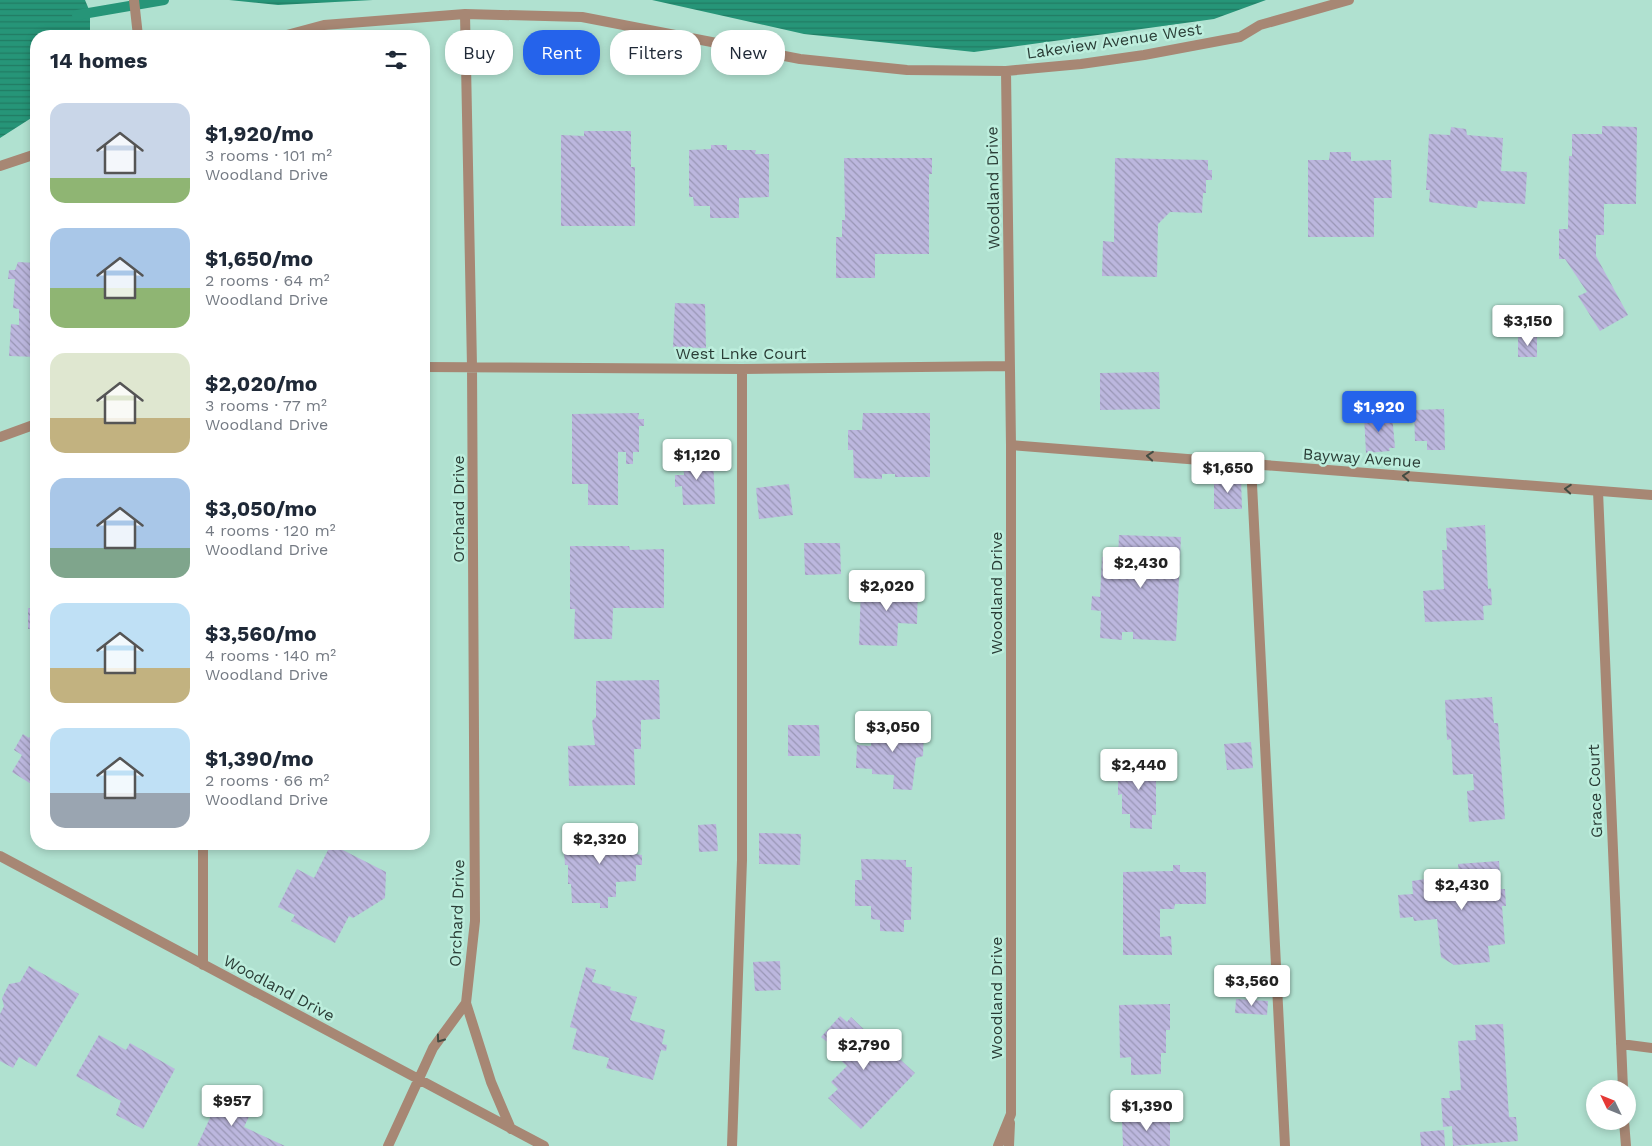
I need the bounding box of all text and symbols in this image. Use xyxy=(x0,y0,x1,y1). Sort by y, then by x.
street label: Lakeview Avenue West xyxy=(1025,19,1203,63)
chip: Buy xyxy=(445,30,513,75)
chip: Rent xyxy=(523,30,600,75)
chip: Filters xyxy=(610,30,701,75)
chip: New xyxy=(711,30,785,75)
icon: filters xyxy=(382,46,410,74)
text: 14 homes xyxy=(50,48,147,73)
text: $1,920/mo xyxy=(205,121,314,146)
icon: home xyxy=(90,123,150,183)
street label: Woodland Drive xyxy=(982,126,1004,250)
text: 3 rooms · 101 m² xyxy=(205,146,332,165)
text: Woodland Drive xyxy=(205,165,328,184)
text: $1,650/mo xyxy=(205,246,313,271)
icon: home xyxy=(90,248,150,308)
text: 2 rooms · 64 m² xyxy=(205,271,330,290)
text: Woodland Drive xyxy=(205,290,328,309)
pin: $3,150 xyxy=(1487,304,1569,347)
text: $3,150 xyxy=(1503,311,1553,330)
street label: West Lnke Court xyxy=(676,344,807,363)
text: $2,020/mo xyxy=(205,371,317,396)
icon: home xyxy=(90,373,150,433)
pin: $1,920 xyxy=(1338,390,1420,433)
text: 3 rooms · 77 m² xyxy=(205,396,327,415)
text: $1,920 xyxy=(1353,397,1405,416)
text: Woodland Drive xyxy=(205,415,328,434)
pin: $1,120 xyxy=(656,438,738,481)
street label: Bayway Avenue xyxy=(1302,444,1422,472)
text: $1,120 xyxy=(674,445,720,464)
one-way arrow xyxy=(1146,451,1154,462)
pin: $1,650 xyxy=(1187,452,1269,494)
street label: Orchard Drive xyxy=(449,455,468,563)
text: $1,650 xyxy=(1202,458,1254,477)
one-way arrow xyxy=(1402,471,1410,482)
one-way arrow xyxy=(1564,484,1572,495)
text: $3,050/mo xyxy=(205,496,317,521)
icon: home xyxy=(90,498,150,558)
text: 4 rooms · 120 m² xyxy=(205,521,336,540)
street label: Woodland Drive xyxy=(987,531,1006,655)
text: Woodland Drive xyxy=(205,540,328,559)
pin: $2,430 xyxy=(1100,546,1182,589)
text: $2,430 xyxy=(1114,553,1168,572)
pin: $2,020 xyxy=(846,570,928,612)
text: $2,020 xyxy=(860,576,914,595)
text: $3,560/mo xyxy=(205,621,317,646)
icon: home xyxy=(90,623,150,683)
text: 4 rooms · 140 m² xyxy=(205,646,336,665)
text: Woodland Drive xyxy=(205,665,328,684)
pin: $3,050 xyxy=(852,710,934,753)
text: $3,050 xyxy=(866,717,920,736)
street label: Grace Court xyxy=(1584,744,1606,838)
text: $1,390/mo xyxy=(205,746,313,771)
icon: home xyxy=(90,748,150,808)
pin: $2,440 xyxy=(1098,748,1180,791)
text: $2,440 xyxy=(1111,755,1167,774)
text: 2 rooms · 66 m² xyxy=(205,771,329,790)
text: Woodland Drive xyxy=(205,790,328,809)
pin: $2,320 xyxy=(559,822,641,865)
text: $2,320 xyxy=(573,829,627,848)
street label: Orchard Drive xyxy=(446,859,468,967)
pin: $2,430 xyxy=(1421,868,1503,911)
text: $2,430 xyxy=(1435,875,1489,894)
street label: Woodland Drive xyxy=(987,936,1006,1060)
street label: Woodland Drive xyxy=(220,951,338,1025)
pin: $3,560 xyxy=(1211,964,1293,1007)
text: $3,560 xyxy=(1225,971,1279,990)
pin: $2,790 xyxy=(823,1028,905,1071)
one-way arrow xyxy=(437,1033,446,1043)
text: $2,790 xyxy=(838,1035,890,1054)
north arrow xyxy=(1586,1080,1636,1130)
map controls xyxy=(1586,1080,1636,1130)
pin: $957 xyxy=(202,1084,262,1127)
pin: $1,390 xyxy=(1106,1090,1188,1132)
text: $957 xyxy=(213,1091,251,1110)
text: $1,390 xyxy=(1121,1096,1173,1115)

